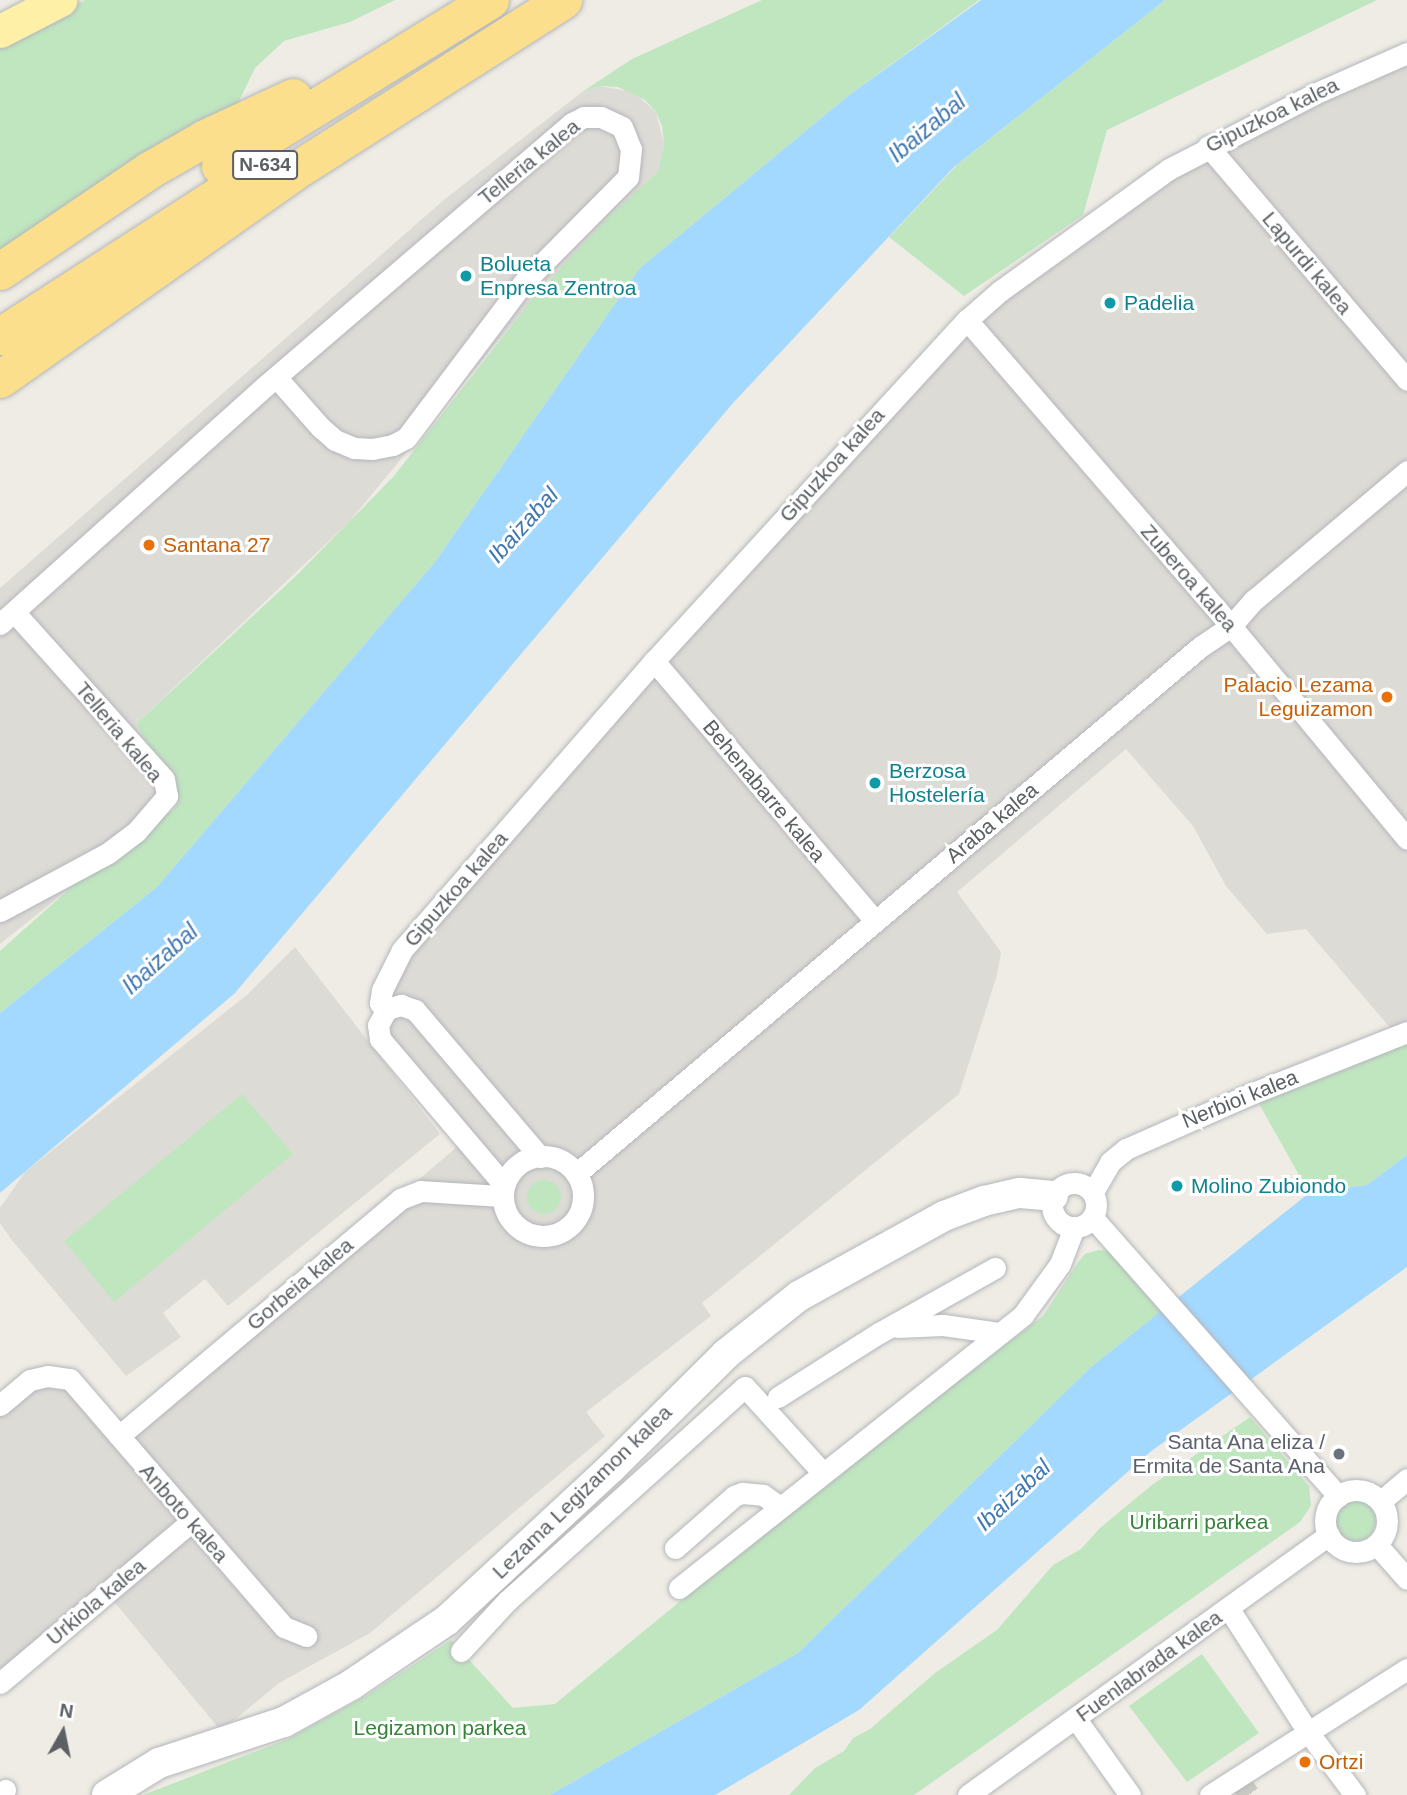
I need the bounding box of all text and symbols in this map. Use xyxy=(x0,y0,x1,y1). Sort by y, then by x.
street label: Gipuzkoa kalea xyxy=(1201,72,1343,158)
water label: Ibaizabal xyxy=(883,88,971,168)
street label: Telleria kalea xyxy=(473,114,585,210)
road number: N-634 xyxy=(232,150,298,181)
street label: Lapurdi kalea xyxy=(1257,207,1357,319)
place label: Bolueta Enpresa Zentroa xyxy=(480,251,636,301)
marker: Bolueta Enpresa Zentroa xyxy=(458,268,474,284)
place label: Padelia xyxy=(1124,290,1194,316)
marker: Padelia xyxy=(1102,295,1118,311)
street label: Gipuzkoa kalea xyxy=(774,403,890,527)
water label: Ibaizabal xyxy=(482,482,564,568)
street label: Zuberoa kalea xyxy=(1135,519,1243,637)
place label: Santana 27 xyxy=(163,532,270,558)
marker: Santana 27 xyxy=(141,537,157,553)
place label: Palacio Lezama Leguizamon xyxy=(1224,672,1373,722)
street label: Telleria kalea xyxy=(70,677,168,787)
marker: Palacio Lezama Leguizamon xyxy=(1379,689,1395,705)
street label: Behenabarre kalea xyxy=(697,715,831,867)
place label: Berzosa Hostelería xyxy=(889,758,985,808)
marker: Berzosa Hostelería xyxy=(867,775,883,791)
street label: Araba kalea xyxy=(941,777,1043,869)
street label: Gipuzkoa kalea xyxy=(399,826,513,952)
water label: Ibaizabal xyxy=(117,918,203,1000)
street label: Nerbioi kalea xyxy=(1178,1064,1302,1134)
place label: Molino Zubiondo xyxy=(1191,1173,1346,1199)
marker: Molino Zubiondo xyxy=(1169,1178,1185,1194)
street label: Gorbeia kalea xyxy=(242,1232,358,1336)
street label: Lezama Legizamon kalea xyxy=(487,1400,677,1584)
place label: Santa Ana eliza / Ermita de Santa Ana xyxy=(1131,1429,1325,1479)
marker: Santa Ana eliza / Ermita de Santa Ana xyxy=(1331,1446,1347,1462)
water label: Ibaizabal xyxy=(970,1454,1056,1536)
street label: Anboto kalea xyxy=(134,1458,234,1568)
park label: Uribarri parkea xyxy=(1130,1509,1268,1535)
street label: Urkiola kalea xyxy=(41,1553,151,1651)
street label: Fuenlabrada kalea xyxy=(1071,1605,1227,1727)
north arrow xyxy=(28,1697,98,1767)
text: N xyxy=(58,1699,75,1722)
park label: Legizamon parkea xyxy=(354,1715,526,1741)
place label: Ortzi xyxy=(1319,1749,1363,1775)
marker: Ortzi xyxy=(1297,1754,1313,1770)

